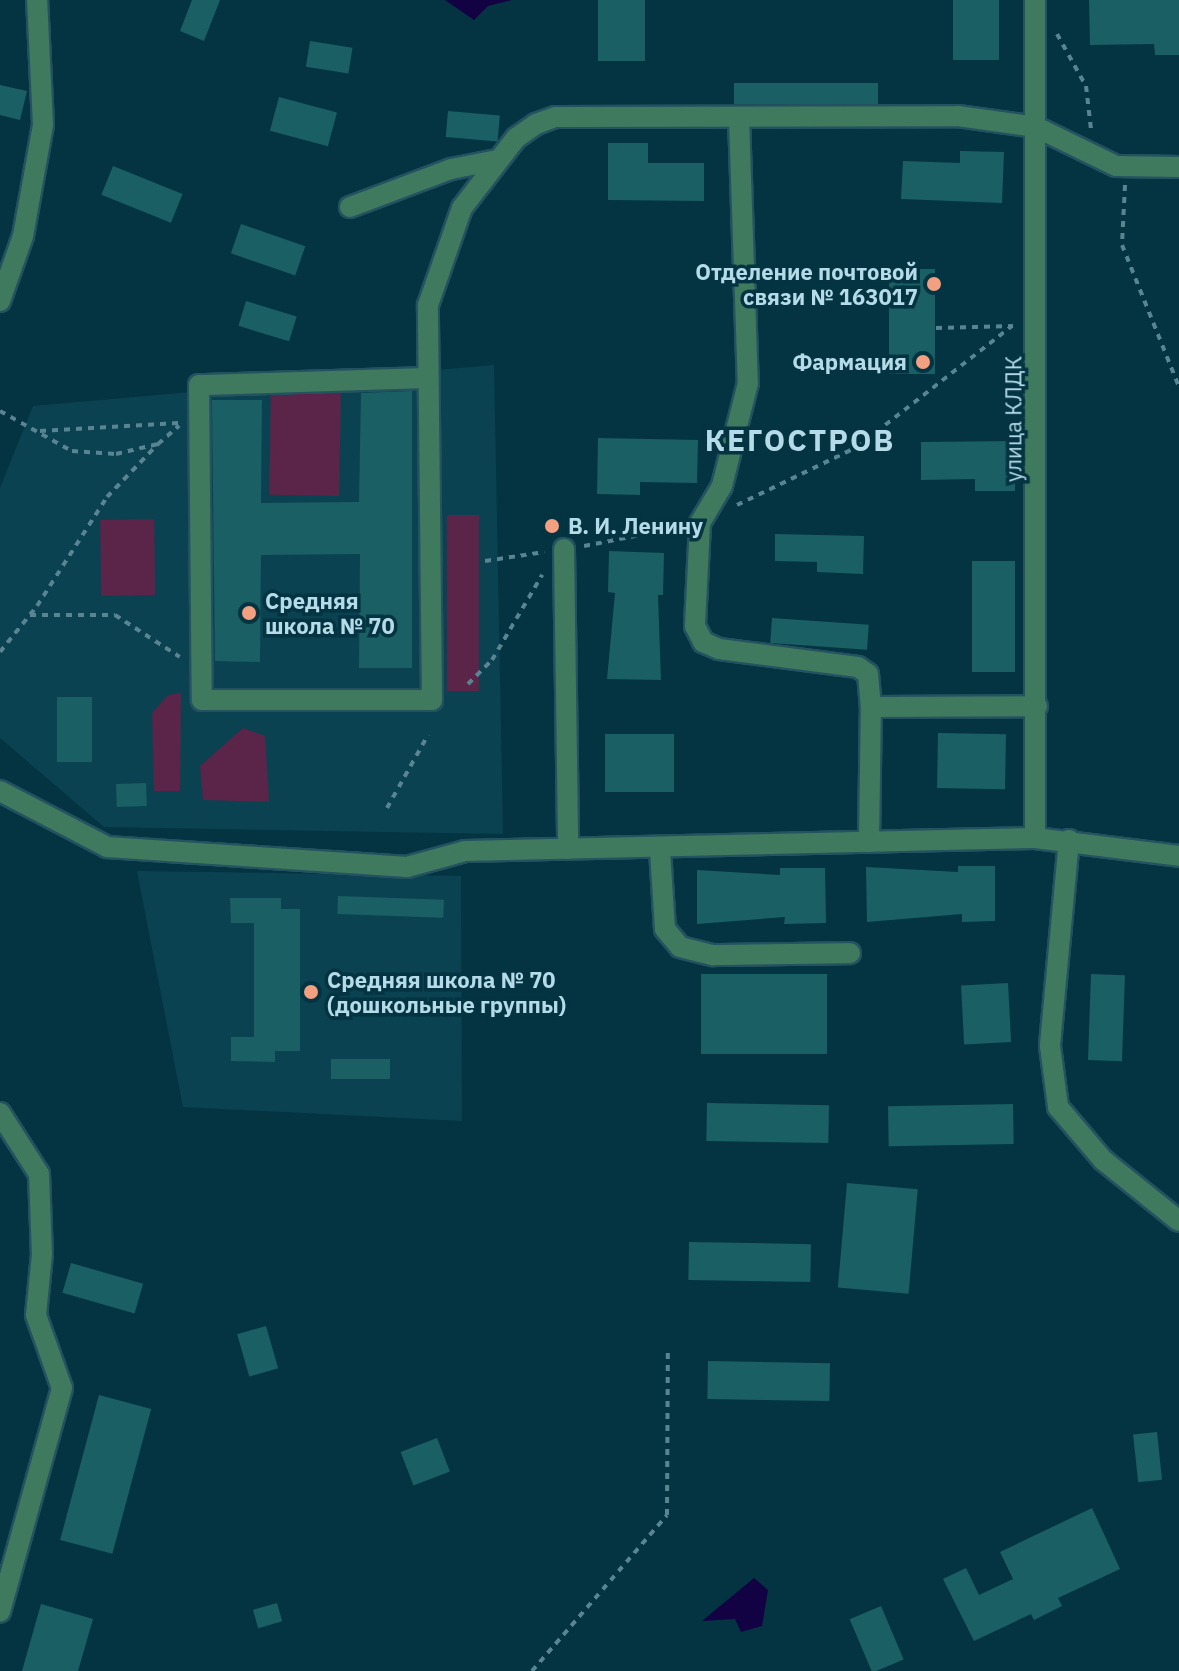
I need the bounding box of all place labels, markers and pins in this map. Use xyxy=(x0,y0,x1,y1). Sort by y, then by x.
place label: Отделение почтовой связи № 163017 xyxy=(695,258,918,310)
marker: Отделение почтовой связи № 163017 xyxy=(925,275,943,293)
place label: Фармация xyxy=(792,349,907,375)
marker: Фармация xyxy=(914,353,932,371)
place label: В. И. Ленину xyxy=(568,513,703,539)
marker: В. И. Ленину xyxy=(543,517,561,535)
place label: Средняя школа № 70 xyxy=(265,587,395,638)
marker: Средняя школа № 70 xyxy=(240,604,258,622)
place label: Средняя школа № 70 (дошкольные группы) xyxy=(327,966,566,1018)
marker: Средняя школа № 70 (дошкольные группы) xyxy=(302,983,320,1001)

